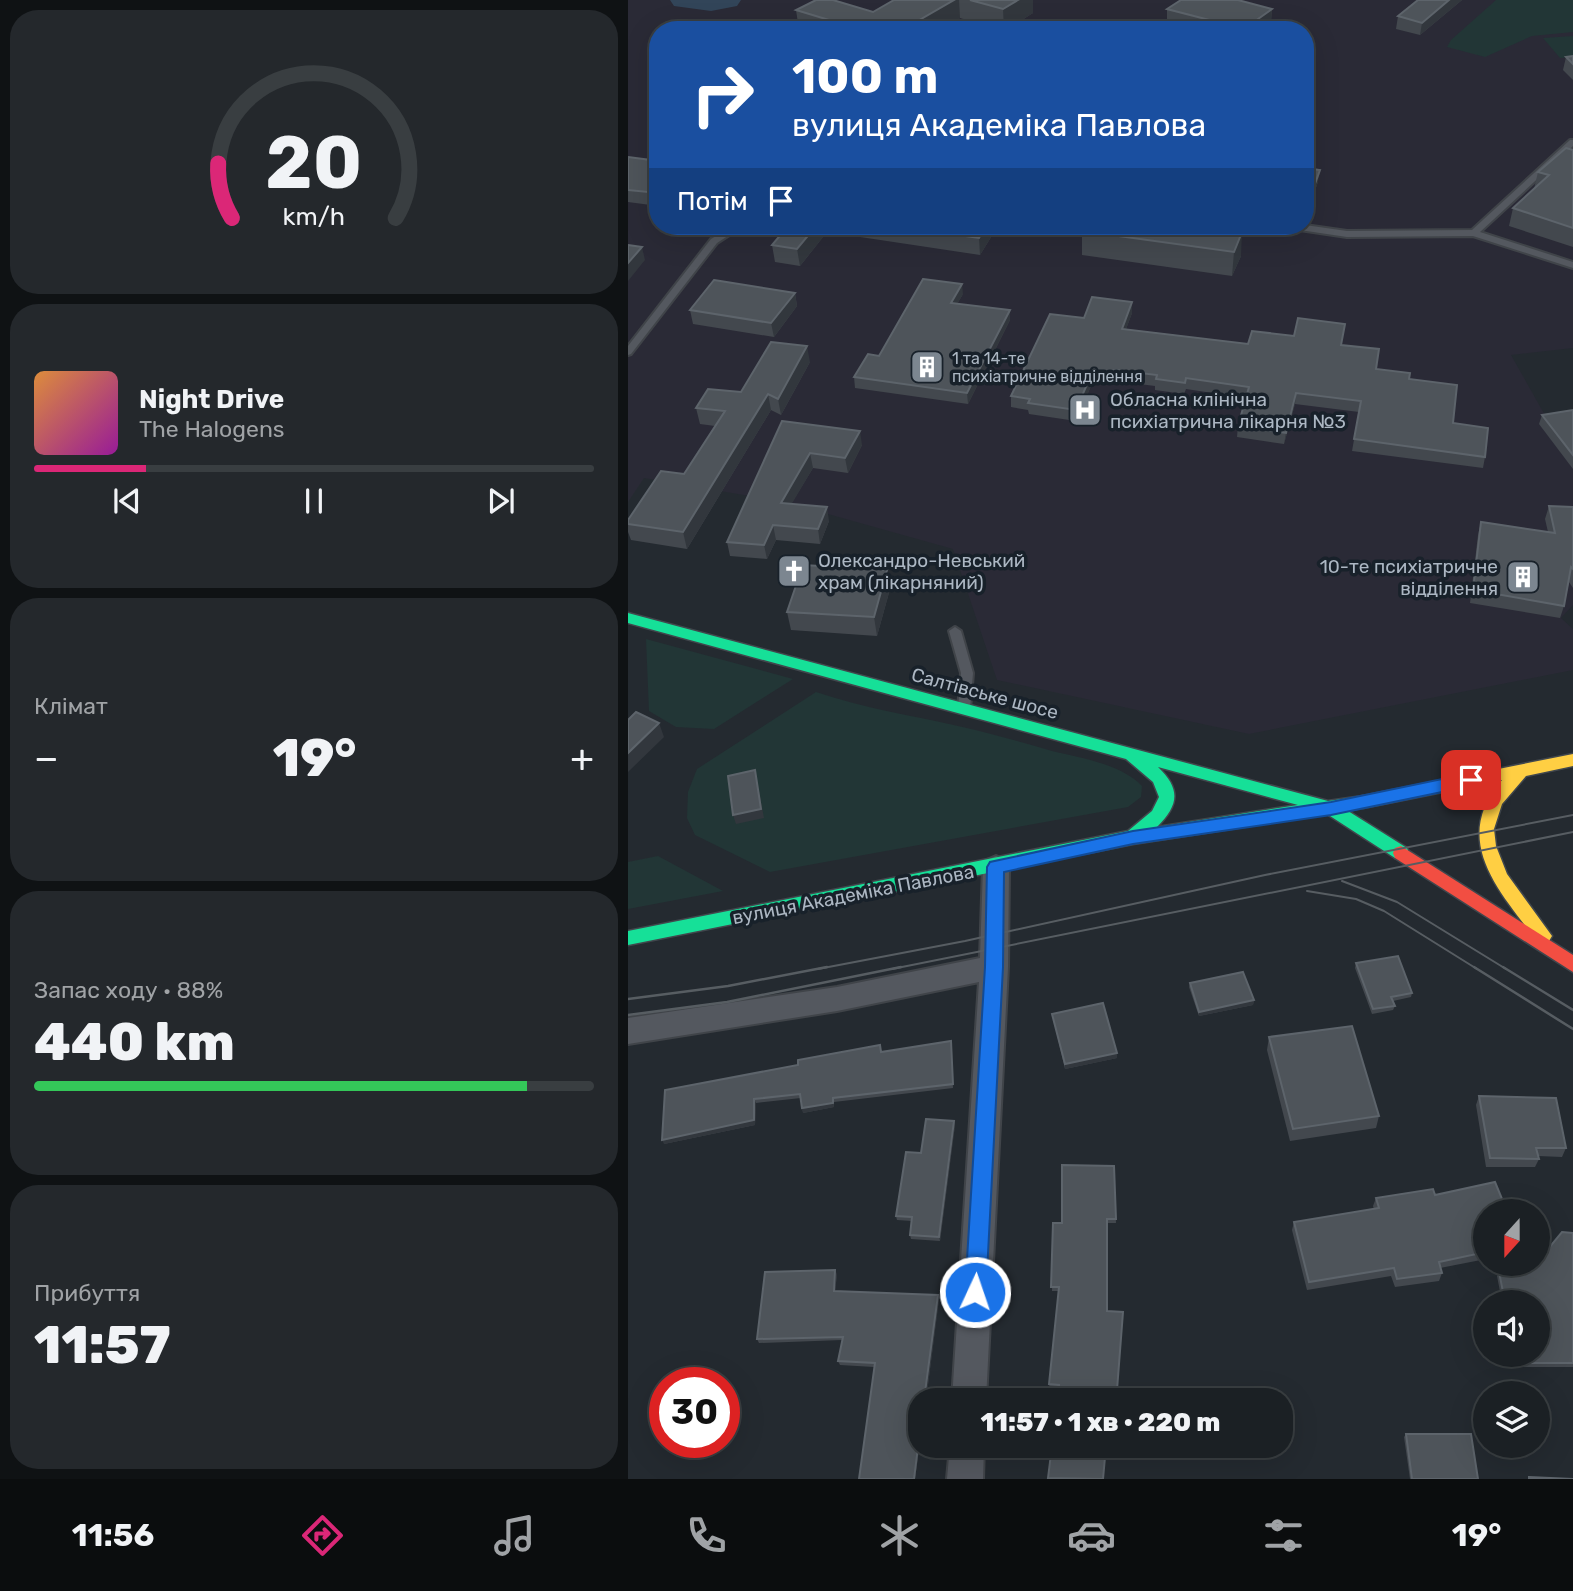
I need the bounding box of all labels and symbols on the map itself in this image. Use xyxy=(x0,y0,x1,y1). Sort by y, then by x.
building icon: 1 та 14-те психіатричне відділення xyxy=(908,348,946,386)
place label: 1 та 14-те психіатричне відділення xyxy=(952,349,1143,386)
place label: Обласна клінічна психіатрична лікарня №3 xyxy=(1110,388,1346,433)
hospital icon: Обласна клінічна психіатрична лікарня №3 xyxy=(1066,391,1104,429)
place label: Олександро-Невський храм (лікарняний) xyxy=(818,549,1025,594)
church icon: Олександро-Невський храм (лікарняний) xyxy=(775,552,813,590)
place label: 10-те психіатричне відділення xyxy=(1320,555,1498,600)
building icon: 10-те психіатричне відділення xyxy=(1504,558,1542,596)
street label: Салтівське шосе xyxy=(909,663,1061,724)
pin xyxy=(1441,750,1501,810)
street label: вулиця Академіка Павлова xyxy=(730,860,976,929)
north arrow xyxy=(1473,1199,1550,1276)
position arrow xyxy=(938,1255,1012,1329)
speed limit sign: 30 xyxy=(649,1367,740,1458)

